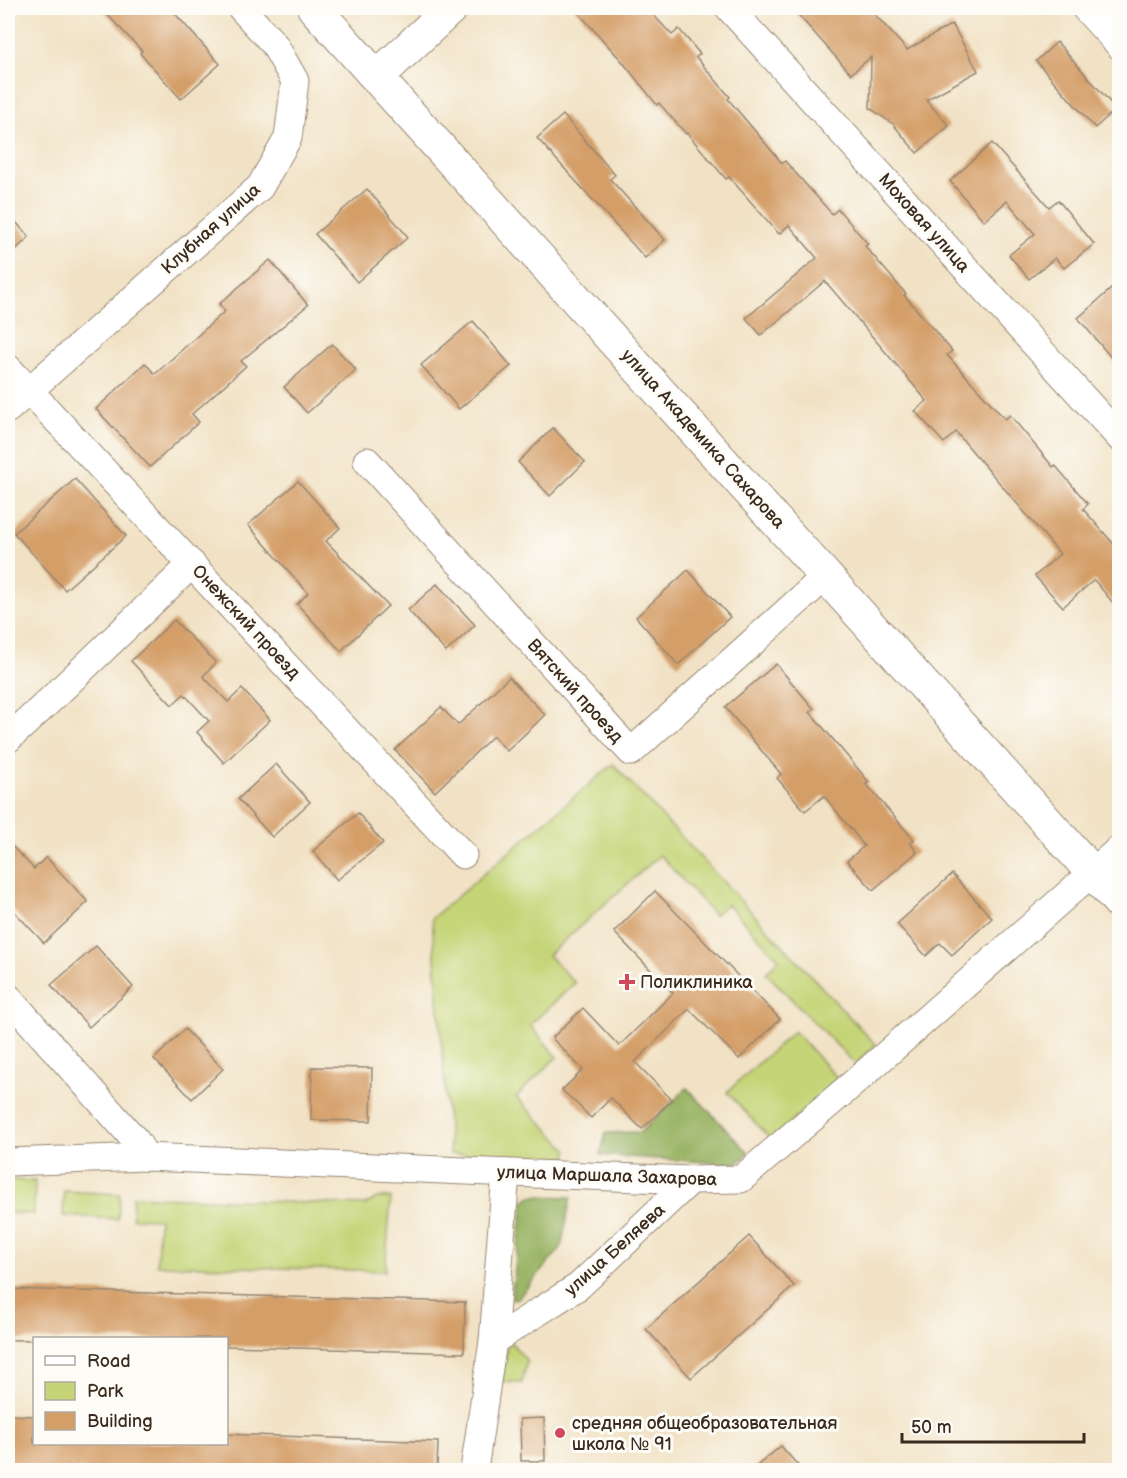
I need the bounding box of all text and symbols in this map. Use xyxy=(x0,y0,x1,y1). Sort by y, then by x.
street label: Моховая улица xyxy=(874,169,974,277)
street label: Клубная улица xyxy=(157,179,265,279)
street label: улица Академика Сахарова xyxy=(617,345,789,533)
street label: Онежский проезд xyxy=(188,561,304,684)
street label: Вятский проезд xyxy=(523,635,627,747)
place label: Поликлиника xyxy=(640,972,753,993)
marker: Поликлиника xyxy=(618,973,636,991)
street label: улица Маршала Захарова xyxy=(497,1162,718,1190)
street label: улица Беляева xyxy=(561,1199,670,1300)
legend xyxy=(33,1337,228,1445)
text: Road xyxy=(87,1351,131,1372)
text: Park xyxy=(87,1381,123,1402)
scale bar xyxy=(902,1406,1084,1444)
text: Building xyxy=(87,1411,153,1432)
place label: средняя общеобразовательная школа № 91 xyxy=(572,1413,838,1455)
text: 50 m xyxy=(911,1417,952,1438)
marker: средняя общеобразовательная школа № 91 xyxy=(553,1426,567,1440)

